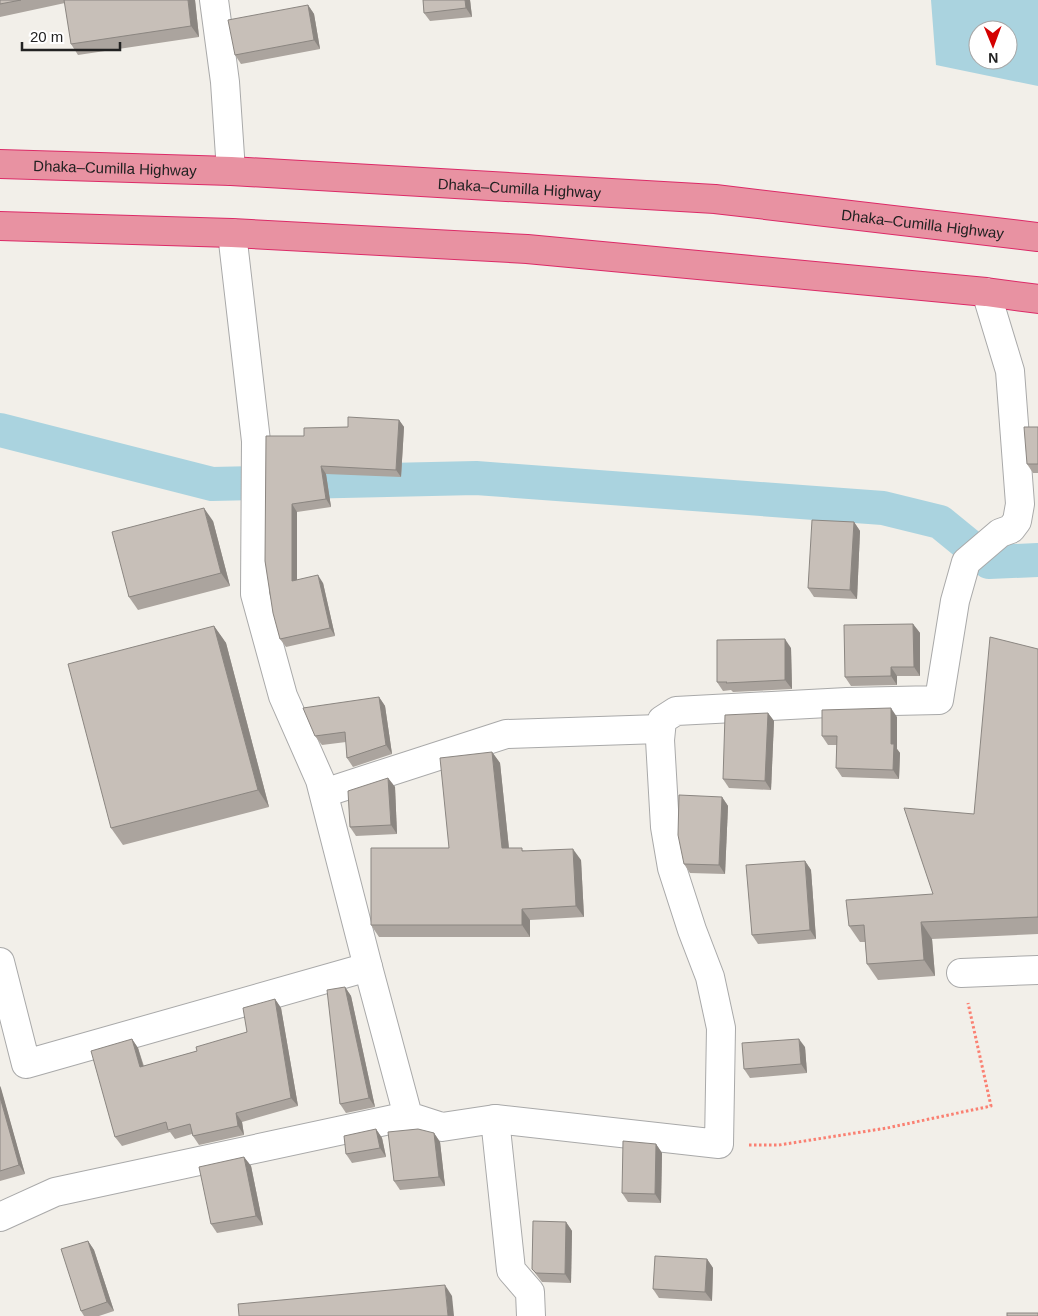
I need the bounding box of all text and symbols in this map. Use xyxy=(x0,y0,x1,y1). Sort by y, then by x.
scale bar xyxy=(22,20,120,52)
north arrow xyxy=(968,20,1018,70)
text: 20 m xyxy=(30,28,63,45)
text: N xyxy=(988,50,998,66)
street label: Dhaka–Cumilla Highway xyxy=(33,157,197,178)
street label: Dhaka–Cumilla Highway xyxy=(437,174,602,201)
street label: Dhaka–Cumilla Highway xyxy=(840,205,1005,241)

